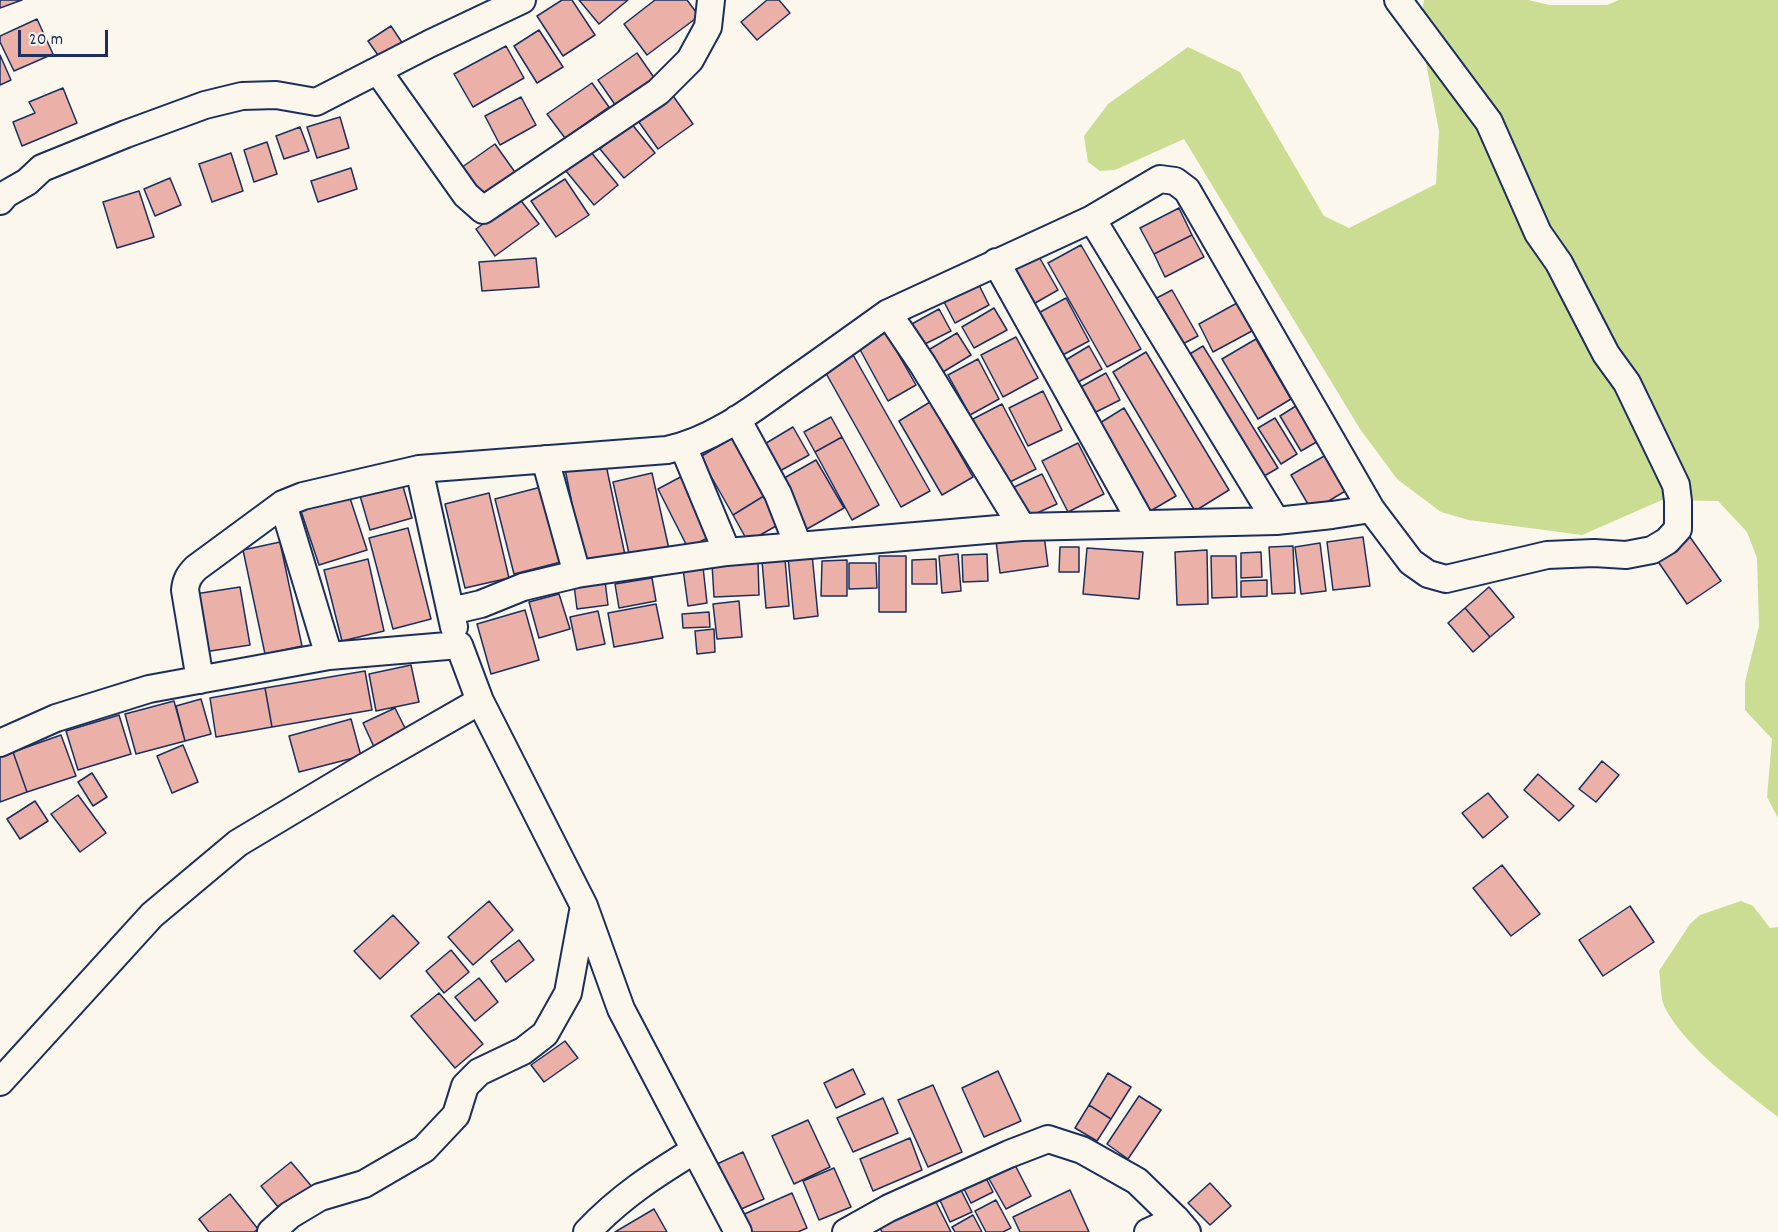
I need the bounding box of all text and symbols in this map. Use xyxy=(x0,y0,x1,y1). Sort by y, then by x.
scale bar xyxy=(21,18,111,56)
text: 20 m xyxy=(29,28,63,53)

